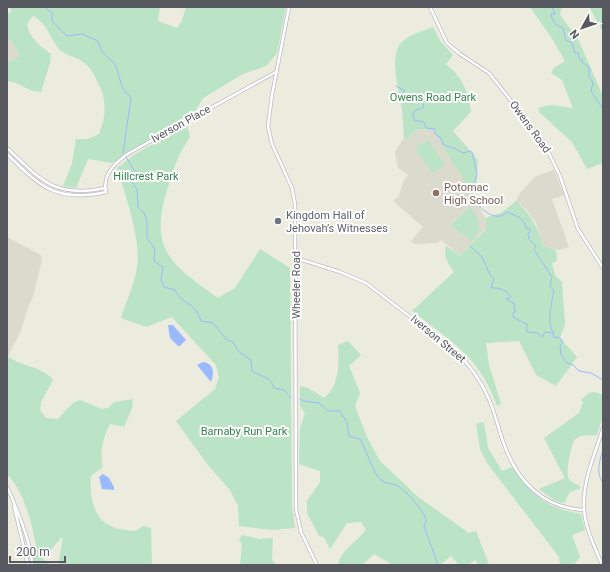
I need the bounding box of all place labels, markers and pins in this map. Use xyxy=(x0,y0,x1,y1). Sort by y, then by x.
place label: Potomac High School xyxy=(444,181,503,207)
marker: Potomac High School xyxy=(431,188,441,198)
place label: Kingdom Hall of Jehovah’s Witnesses xyxy=(286,209,388,235)
marker: Kingdom Hall of Jehovah’s Witnesses xyxy=(273,216,283,226)

